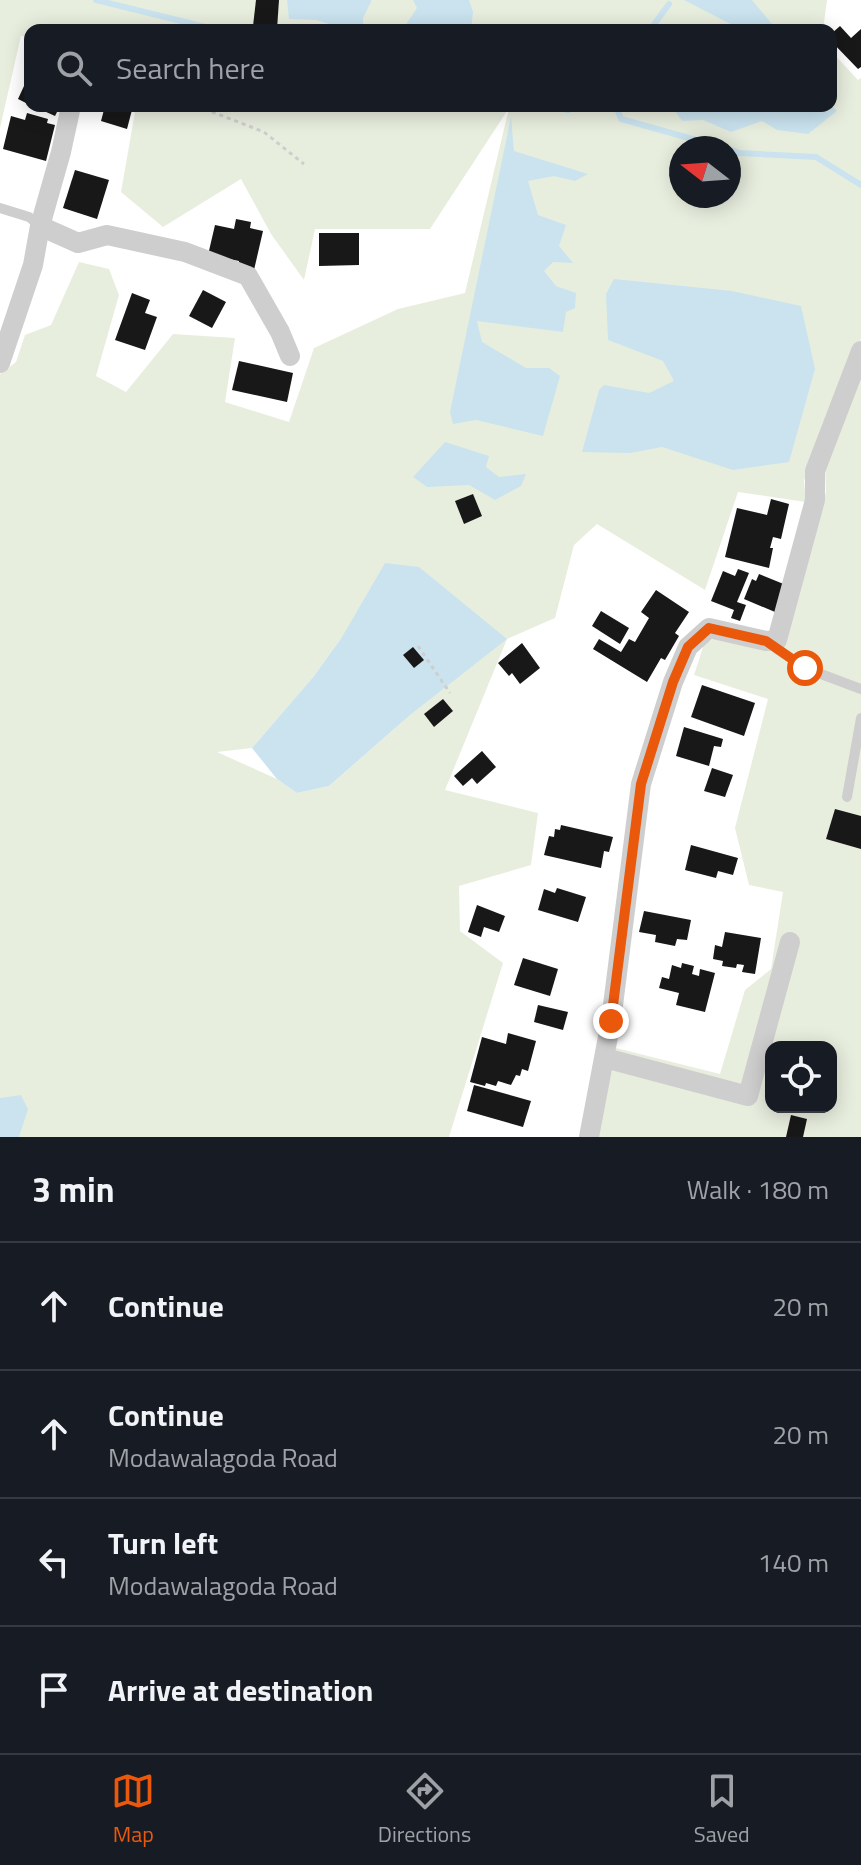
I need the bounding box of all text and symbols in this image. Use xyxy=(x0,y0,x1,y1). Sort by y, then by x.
search box xyxy=(24,24,837,112)
text: Search here xyxy=(116,45,265,91)
icon: search xyxy=(52,46,96,90)
north arrow xyxy=(669,136,741,208)
route start xyxy=(787,650,823,686)
route end xyxy=(593,1003,629,1039)
map controls xyxy=(765,1041,837,1113)
button: locate xyxy=(765,1041,837,1113)
text: 3 min xyxy=(32,1163,115,1215)
text: Walk · 180 m xyxy=(687,1170,829,1209)
text: Continue xyxy=(108,1283,224,1329)
icon: ahead xyxy=(32,1284,76,1328)
text: 20 m xyxy=(772,1287,829,1326)
text: Continue xyxy=(108,1392,224,1438)
icon: ahead xyxy=(32,1412,76,1456)
text: 20 m xyxy=(772,1415,829,1454)
text: Modawalagoda Road xyxy=(108,1438,338,1477)
text: Turn left xyxy=(108,1520,218,1566)
icon: left xyxy=(32,1540,76,1584)
text: 140 m xyxy=(758,1543,829,1582)
text: Modawalagoda Road xyxy=(108,1566,338,1605)
text: Arrive at destination xyxy=(108,1667,373,1713)
icon: arrive xyxy=(32,1668,76,1712)
tab: Map xyxy=(111,1769,155,1851)
tab: Directions xyxy=(378,1769,471,1851)
tab: Saved xyxy=(694,1769,750,1851)

